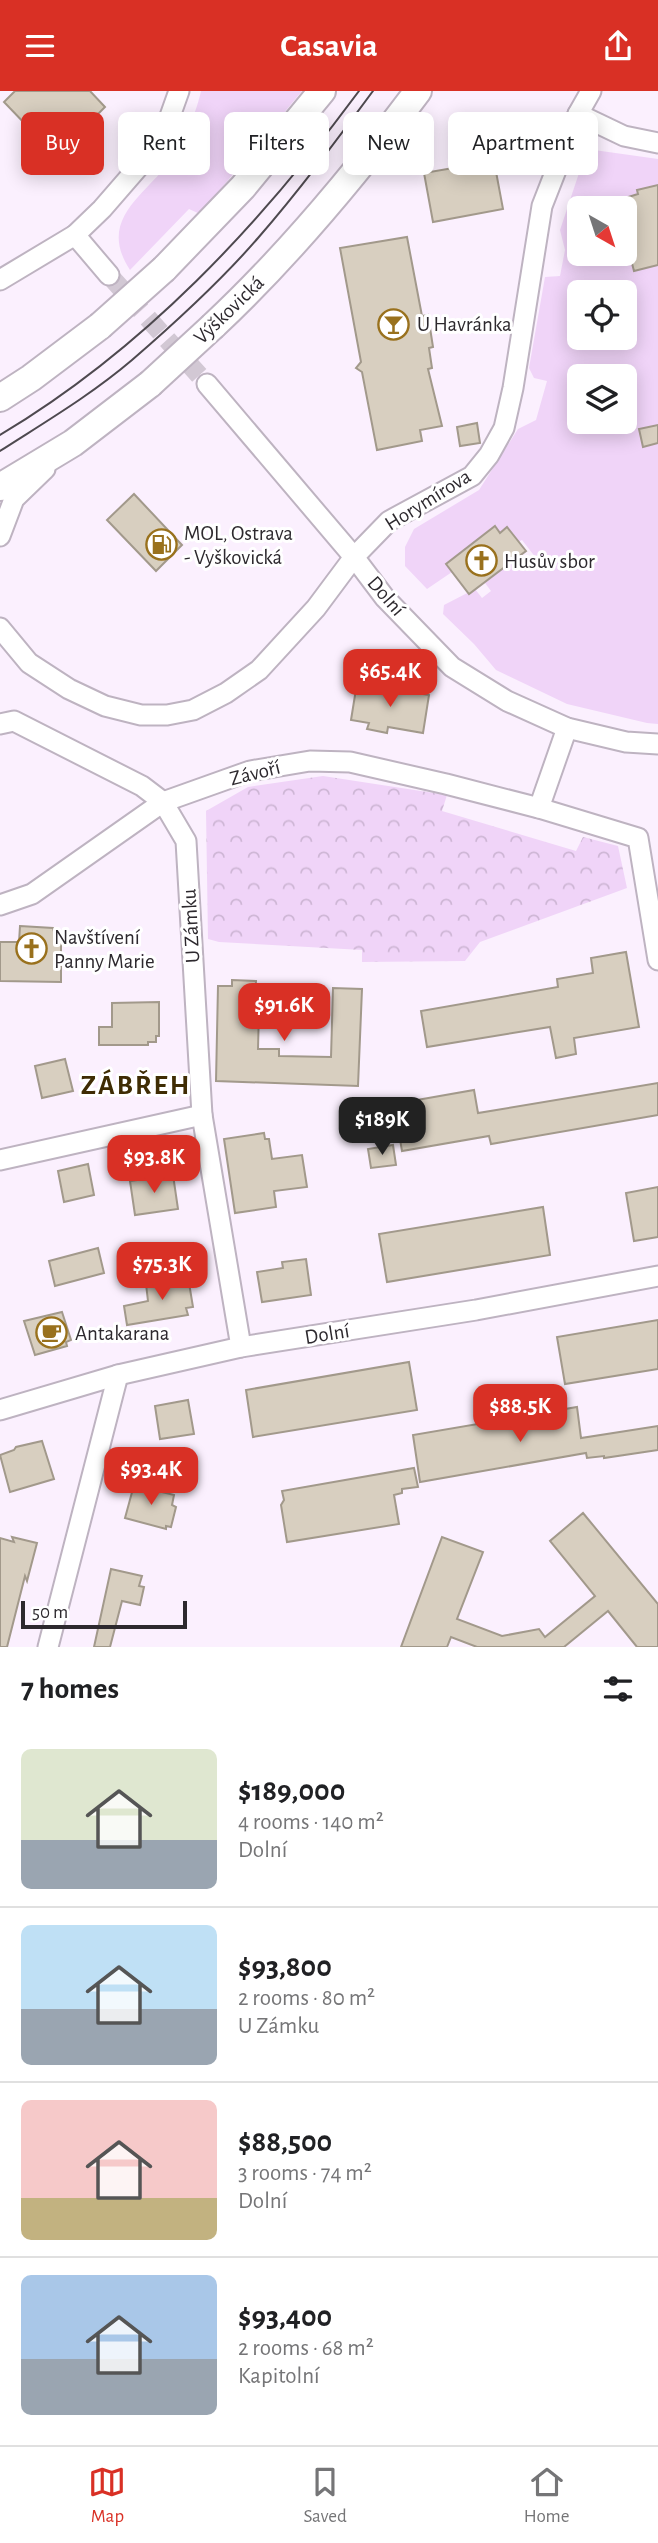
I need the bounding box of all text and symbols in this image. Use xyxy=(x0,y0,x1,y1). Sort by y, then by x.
icon: menu xyxy=(21,27,59,65)
icon: share xyxy=(599,27,637,65)
text: Casavia xyxy=(280,30,378,62)
chip: Buy xyxy=(21,112,104,175)
chip: Rent xyxy=(118,112,210,175)
chip: Filters xyxy=(224,112,329,175)
chip: New xyxy=(343,112,434,175)
chip: Apartment xyxy=(448,112,598,175)
north arrow xyxy=(567,196,637,266)
map controls xyxy=(567,196,637,434)
street label: Výškovická xyxy=(190,272,268,348)
button: locate xyxy=(567,280,637,350)
bar icon: U Havránka xyxy=(377,307,411,341)
place label: U Havránka xyxy=(417,314,512,335)
button: layers xyxy=(567,364,637,434)
street label: Horymírova xyxy=(381,465,475,535)
place label: MOL, Ostrava - Vyškovická xyxy=(184,523,293,568)
fuel station icon: MOL, Ostrava - Vyškovická xyxy=(144,528,178,562)
church icon: Husův sbor xyxy=(464,544,498,578)
place label: Husův sbor xyxy=(504,551,595,572)
street label: Dolní xyxy=(363,572,409,621)
pin: $65.4K xyxy=(333,649,447,709)
text: $65.4K xyxy=(359,660,421,683)
street label: Závoří xyxy=(228,756,283,789)
street label: U Zámku xyxy=(179,888,203,964)
place label: Navštívení Panny Marie xyxy=(54,927,155,972)
church icon: Navštívení Panny Marie xyxy=(14,932,48,966)
pin: $91.6K xyxy=(227,983,341,1043)
text: $91.6K xyxy=(254,994,314,1017)
district label: ZÁBŘEH xyxy=(81,1069,191,1100)
pin: $189K xyxy=(333,1097,431,1157)
text: $189K xyxy=(355,1108,409,1131)
pin: $93.8K xyxy=(97,1135,211,1195)
text: $93.8K xyxy=(123,1146,185,1169)
pin: $75.3K xyxy=(105,1243,219,1302)
text: $75.3K xyxy=(133,1253,191,1276)
cafe icon: Antakarana xyxy=(35,1316,69,1350)
street label: Dolní xyxy=(303,1320,352,1348)
place label: Antakarana xyxy=(75,1323,170,1344)
pin: $88.5K xyxy=(463,1385,577,1444)
text: $88.5K xyxy=(489,1395,551,1418)
pin: $93.4K xyxy=(94,1447,208,1507)
text: $93.4K xyxy=(120,1458,182,1481)
scale bar xyxy=(21,1598,187,1630)
text: 50 m xyxy=(32,1603,68,1622)
icon: filters xyxy=(599,1670,637,1708)
text: 7 homes xyxy=(21,1674,119,1704)
text: $189,000 xyxy=(238,1776,345,1806)
icon: home xyxy=(77,1777,161,1861)
text: 4 rooms · 140 m² xyxy=(238,1811,384,1834)
text: Dolní xyxy=(238,1839,287,1862)
text: $93,800 xyxy=(238,1952,332,1982)
icon: home xyxy=(77,1953,161,2037)
text: 2 rooms · 80 m² xyxy=(238,1987,375,2010)
text: U Zámku xyxy=(238,2015,319,2038)
text: $88,500 xyxy=(238,2127,332,2157)
icon: home xyxy=(77,2128,161,2212)
text: 3 rooms · 74 m² xyxy=(238,2162,372,2185)
text: Dolní xyxy=(238,2190,287,2213)
text: $93,400 xyxy=(238,2302,332,2332)
icon: home xyxy=(77,2303,161,2387)
text: 2 rooms · 68 m² xyxy=(238,2337,374,2360)
text: Kapitolní xyxy=(238,2365,320,2388)
tab: Map xyxy=(88,2463,126,2528)
tab: Saved xyxy=(303,2463,347,2528)
tab: Home xyxy=(524,2463,570,2528)

